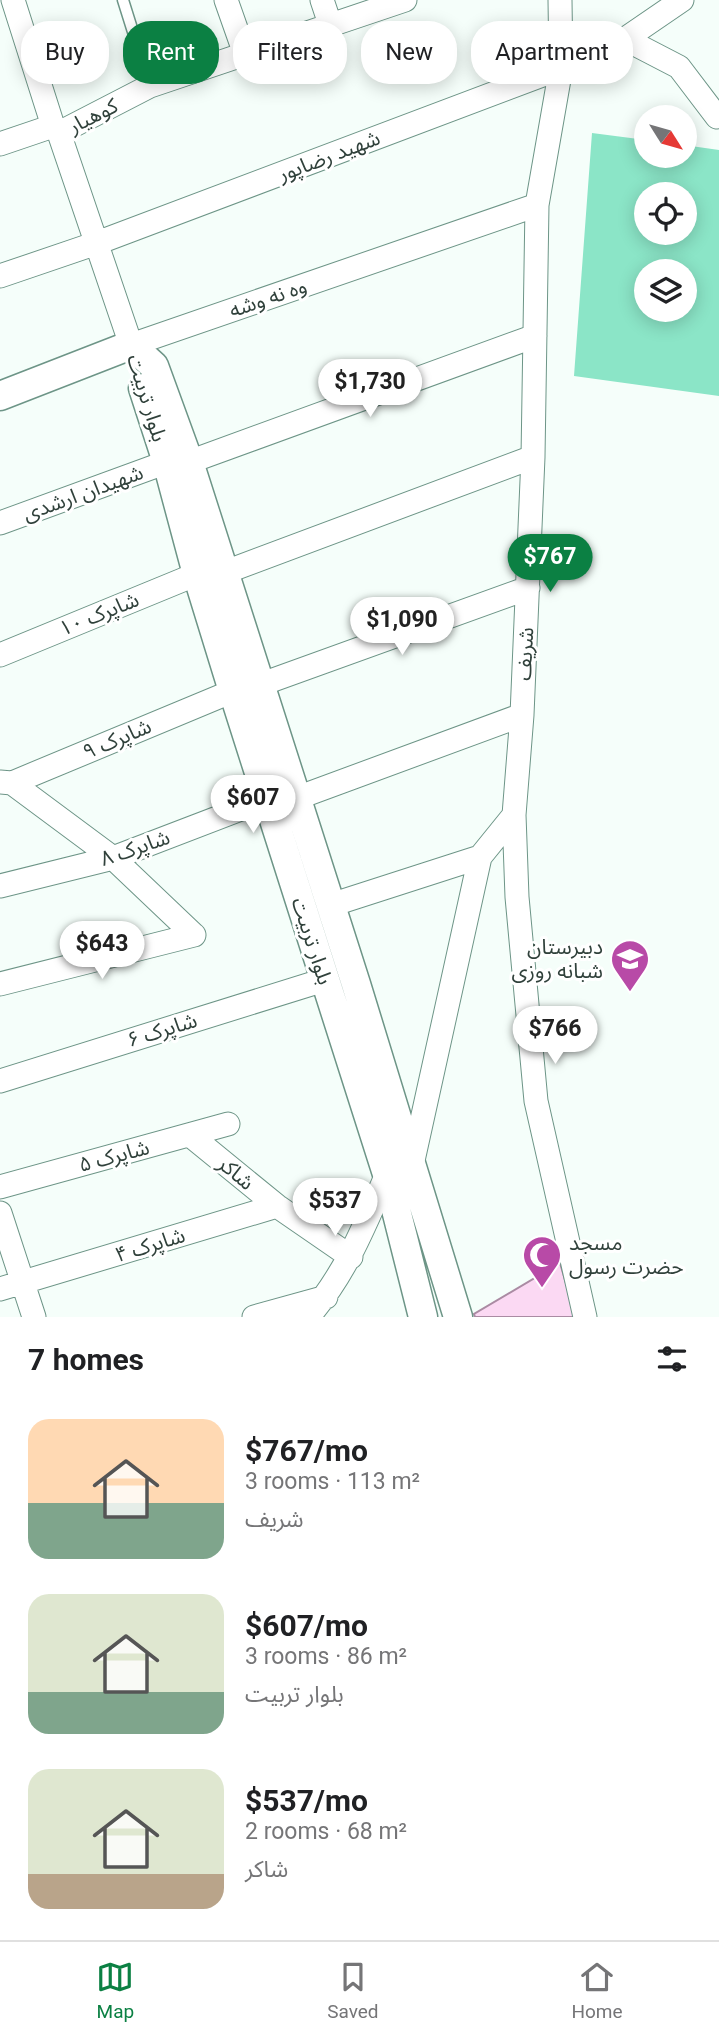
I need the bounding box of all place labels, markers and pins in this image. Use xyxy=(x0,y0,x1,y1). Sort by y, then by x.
pin: $1,730 xyxy=(313,360,427,419)
pin: $767 xyxy=(509,534,591,594)
pin: $1,090 xyxy=(345,598,459,657)
pin: $607 xyxy=(212,776,294,835)
pin: $643 xyxy=(61,922,143,981)
place label: دبیرستان شبانه روزی xyxy=(511,935,603,983)
school or university icon: دبیرستان شبانه روزی xyxy=(609,938,651,993)
pin: $766 xyxy=(514,1006,596,1066)
pin: $537 xyxy=(294,1178,376,1238)
place label: مسجد حضرت رسول xyxy=(569,1231,684,1279)
mosque icon: مسجد حضرت رسول xyxy=(521,1234,563,1289)

